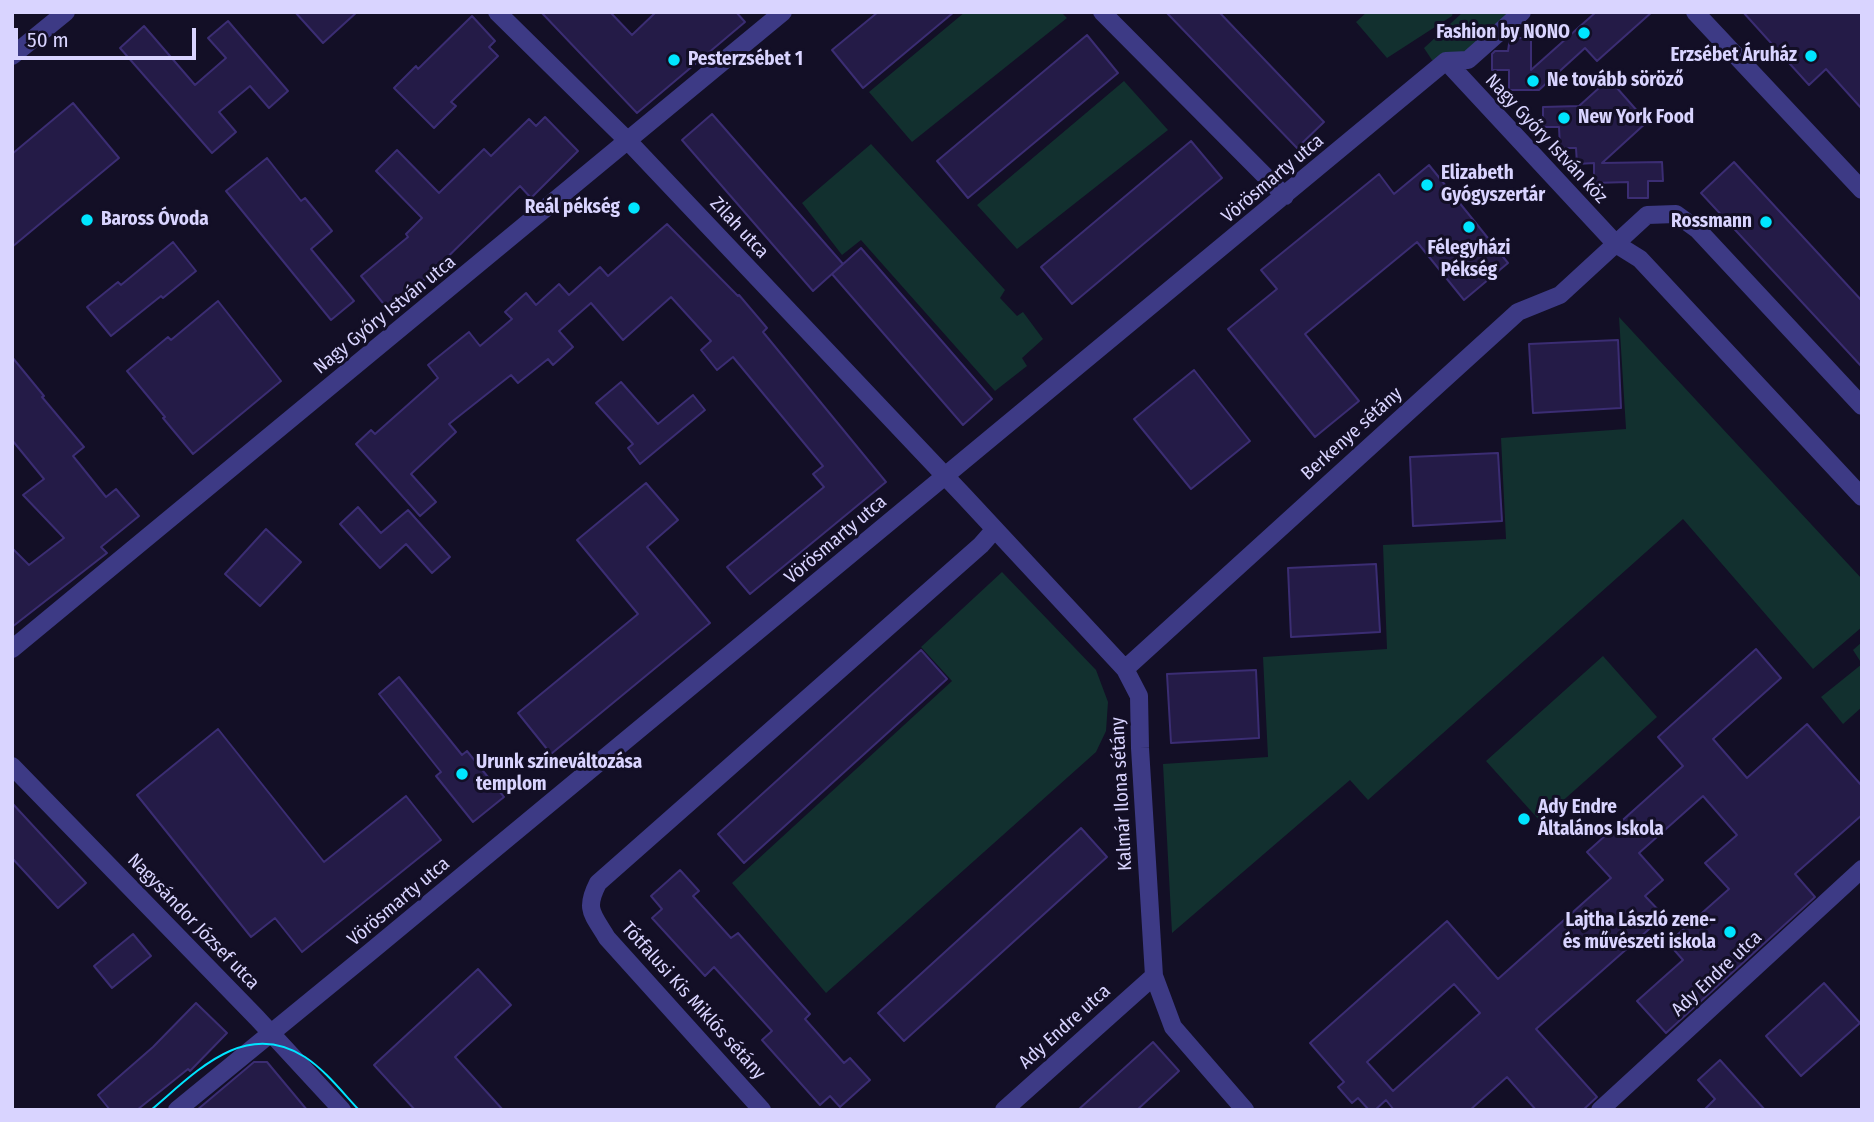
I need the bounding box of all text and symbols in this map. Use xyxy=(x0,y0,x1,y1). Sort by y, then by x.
scale bar xyxy=(18,14,200,58)
place label: Fashion by NONO xyxy=(1436,22,1570,44)
marker: Fashion by NONO xyxy=(1576,25,1592,41)
text: 50 m xyxy=(27,27,69,53)
place label: Erzsébet Áruház xyxy=(1671,45,1797,67)
marker: Erzsébet Áruház xyxy=(1803,48,1819,64)
place label: Pesterzsébet 1 xyxy=(688,49,803,71)
marker: Pesterzsébet 1 xyxy=(666,52,682,68)
street label: Nagy Győry István köz xyxy=(1480,70,1612,208)
place label: Ne tovább söröző xyxy=(1547,70,1684,92)
marker: Ne tovább söröző xyxy=(1525,73,1541,89)
place label: New York Food xyxy=(1578,107,1694,129)
marker: New York Food xyxy=(1556,110,1572,126)
street label: Vörösmarty utca xyxy=(1217,130,1329,228)
place label: Elizabeth Gyógyszertár xyxy=(1441,163,1545,207)
marker: Elizabeth Gyógyszertár xyxy=(1419,177,1435,193)
street label: Zilah utca xyxy=(705,193,773,263)
place label: Reál pékség xyxy=(525,197,620,219)
marker: Reál pékség xyxy=(626,200,642,216)
place label: Baross Óvoda xyxy=(101,209,209,231)
place label: Rossmann xyxy=(1671,211,1752,233)
marker: Baross Óvoda xyxy=(79,212,95,228)
marker: Rossmann xyxy=(1758,214,1774,230)
marker: Félegyházi Pékség xyxy=(1461,219,1477,235)
place label: Félegyházi Pékség xyxy=(1428,238,1510,282)
street label: Nagy Győry István utca xyxy=(310,251,460,379)
street label: Berkenye sétány xyxy=(1297,383,1407,485)
street label: Vörösmarty utca xyxy=(780,491,892,589)
street label: Kalmár Ilona sétány xyxy=(1107,717,1137,871)
place label: Urunk színeváltozása templom xyxy=(476,752,642,796)
marker: Urunk színeváltozása templom xyxy=(454,766,470,782)
place label: Ady Endre Általános Iskola xyxy=(1538,797,1664,841)
marker: Ady Endre Általános Iskola xyxy=(1516,811,1532,827)
street label: Nagysándor József utca xyxy=(122,849,264,995)
street label: Vörösmarty utca xyxy=(343,853,455,951)
place label: Lajtha László zene- és művészeti iskola xyxy=(1563,910,1716,954)
street label: Tótfalusi Kis Miklós sétány xyxy=(616,918,770,1084)
marker: Lajtha László zene- és művészeti iskola xyxy=(1722,924,1738,940)
street label: Ady Endre utca xyxy=(1667,926,1767,1022)
street label: Ady Endre utca xyxy=(1015,980,1115,1074)

